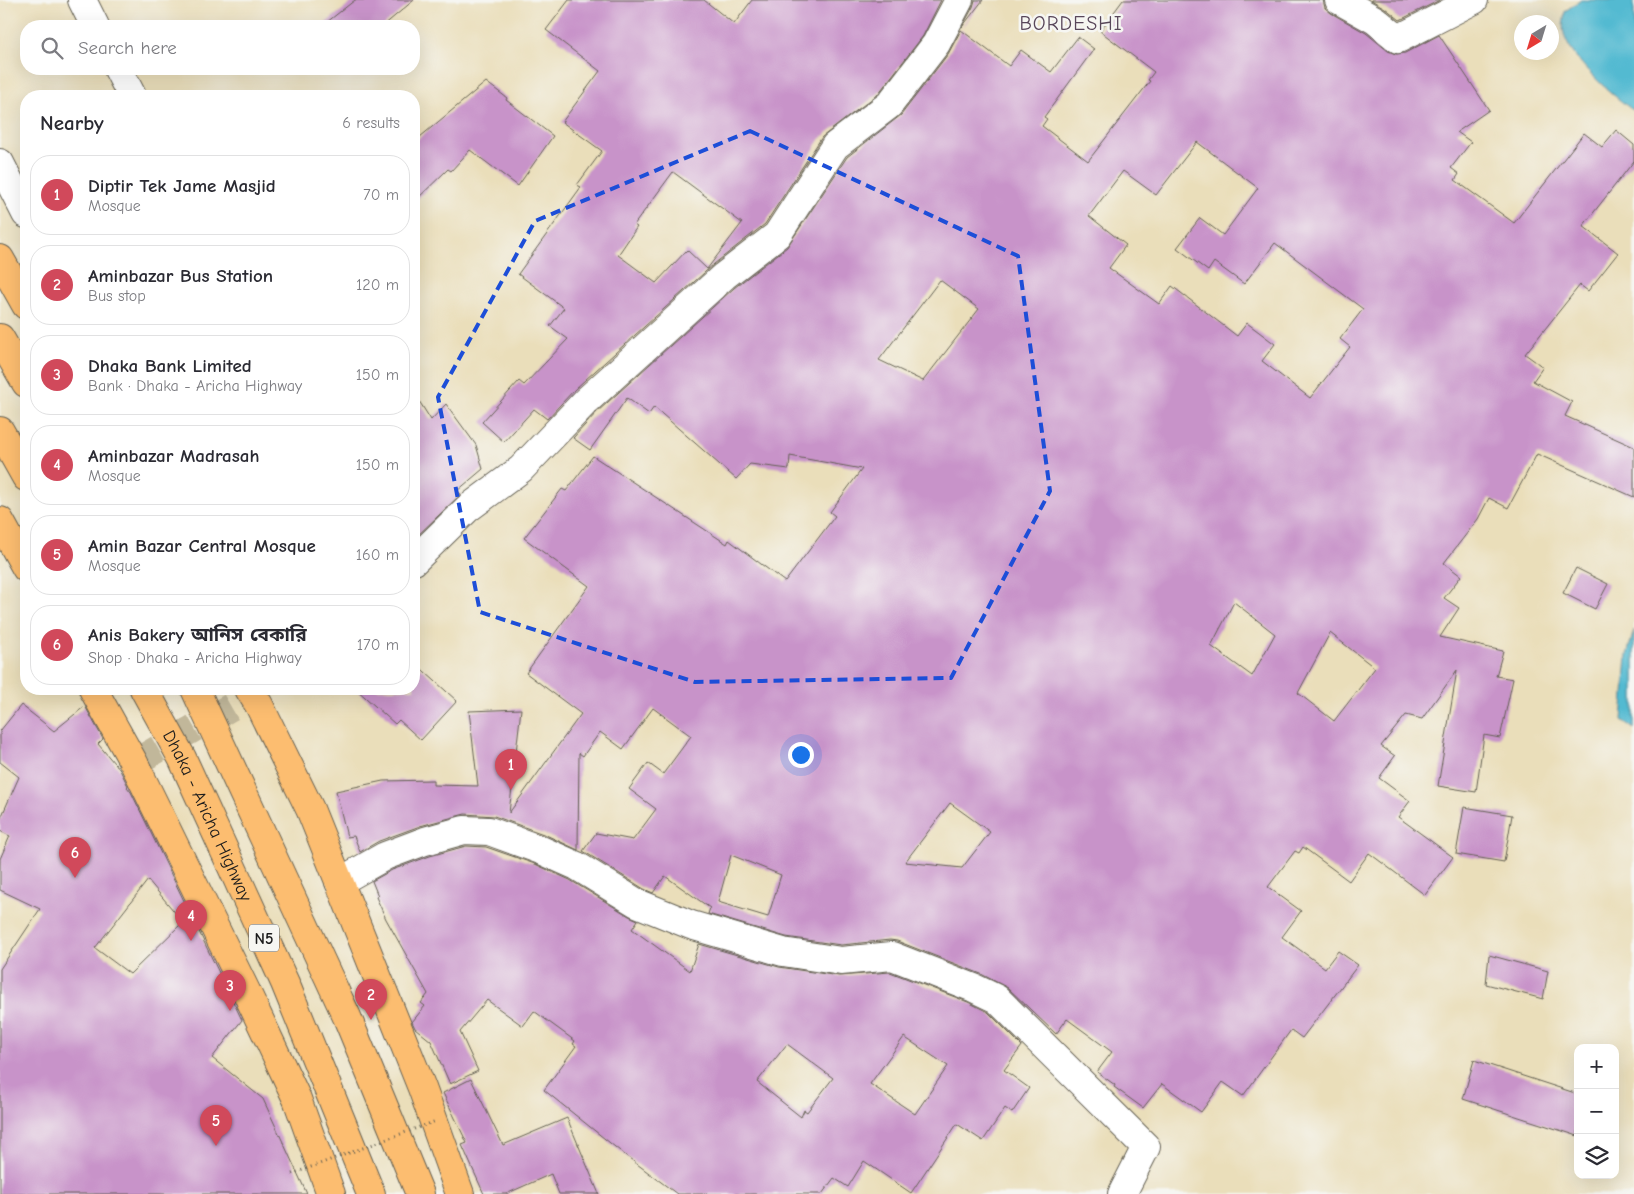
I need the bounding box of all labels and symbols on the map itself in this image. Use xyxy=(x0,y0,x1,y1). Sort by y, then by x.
district label: BORDESHI xyxy=(1019,12,1123,35)
north arrow xyxy=(1514,15,1559,60)
street label: Dhaka - Aricha Highway xyxy=(158,727,257,906)
your location xyxy=(788,742,814,768)
pin: 1 xyxy=(495,749,527,790)
pin: 6 xyxy=(59,837,91,878)
pin: 4 xyxy=(175,900,207,941)
road number: N5 xyxy=(249,924,279,951)
pin: 3 xyxy=(214,970,246,1011)
pin: 2 xyxy=(355,979,387,1020)
pin: 5 xyxy=(200,1105,232,1146)

